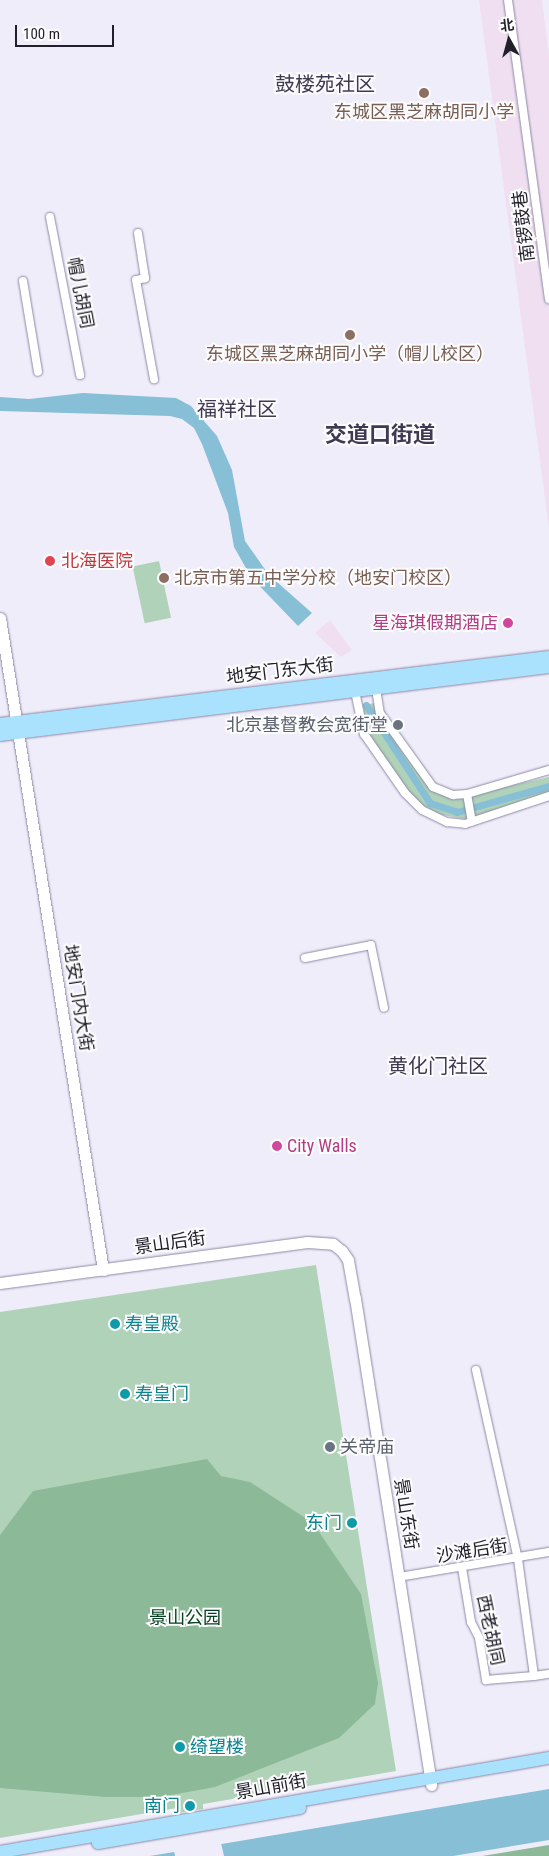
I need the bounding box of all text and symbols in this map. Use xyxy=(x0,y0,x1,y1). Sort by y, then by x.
scale bar xyxy=(18,15,116,47)
north arrow xyxy=(484,15,534,65)
text: 北 xyxy=(499,16,515,34)
text: 100 m xyxy=(23,25,60,43)
district label: 鼓楼苑社区 xyxy=(275,72,375,96)
marker: 东城区黑芝麻胡同小学 xyxy=(418,87,430,99)
place label: 东城区黑芝麻胡同小学 xyxy=(334,101,514,123)
street label: 南锣鼓巷 xyxy=(509,189,539,263)
street label: 帽儿胡同 xyxy=(63,256,97,330)
marker: 东城区黑芝麻胡同小学（帽儿校区） xyxy=(344,329,356,341)
place label: 东城区黑芝麻胡同小学（帽儿校区） xyxy=(206,343,494,365)
district label: 福祥社区 xyxy=(197,397,277,421)
district label: 交道口街道 xyxy=(325,422,435,448)
place label: 北海医院 xyxy=(61,550,133,572)
marker: 北海医院 xyxy=(43,554,57,568)
place label: 北京市第五中学分校（地安门校区） xyxy=(174,567,462,589)
marker: 北京市第五中学分校（地安门校区） xyxy=(158,572,170,584)
place label: 星海琪假期酒店 xyxy=(372,612,498,634)
marker: 星海琪假期酒店 xyxy=(502,617,514,629)
street label: 地安门东大街 xyxy=(225,654,335,688)
place label: 北京基督教会宽街堂 xyxy=(226,714,388,736)
marker: 北京基督教会宽街堂 xyxy=(392,719,404,731)
street label: 地安门内大街 xyxy=(59,943,97,1053)
district label: 黄化门社区 xyxy=(388,1054,488,1078)
place label: City Walls xyxy=(287,1135,357,1157)
marker: City Walls xyxy=(271,1140,283,1152)
street label: 景山后街 xyxy=(133,1227,207,1259)
place label: 寿皇殿 xyxy=(125,1313,179,1335)
marker: 寿皇殿 xyxy=(109,1318,121,1330)
place label: 寿皇门 xyxy=(135,1383,189,1405)
marker: 寿皇门 xyxy=(119,1388,131,1400)
place label: 关帝庙 xyxy=(340,1436,394,1458)
marker: 关帝庙 xyxy=(324,1441,336,1453)
street label: 景山东街 xyxy=(390,1477,422,1551)
place label: 东门 xyxy=(306,1512,342,1534)
marker: 东门 xyxy=(346,1517,358,1529)
street label: 沙滩后街 xyxy=(435,1535,509,1567)
street label: 西老胡同 xyxy=(472,1593,508,1667)
park label: 景山公园 xyxy=(149,1607,221,1629)
place label: 绮望楼 xyxy=(190,1736,244,1758)
marker: 绮望楼 xyxy=(174,1741,186,1753)
street label: 景山前街 xyxy=(234,1770,308,1804)
place label: 南门 xyxy=(144,1795,180,1817)
marker: 南门 xyxy=(184,1800,196,1812)

